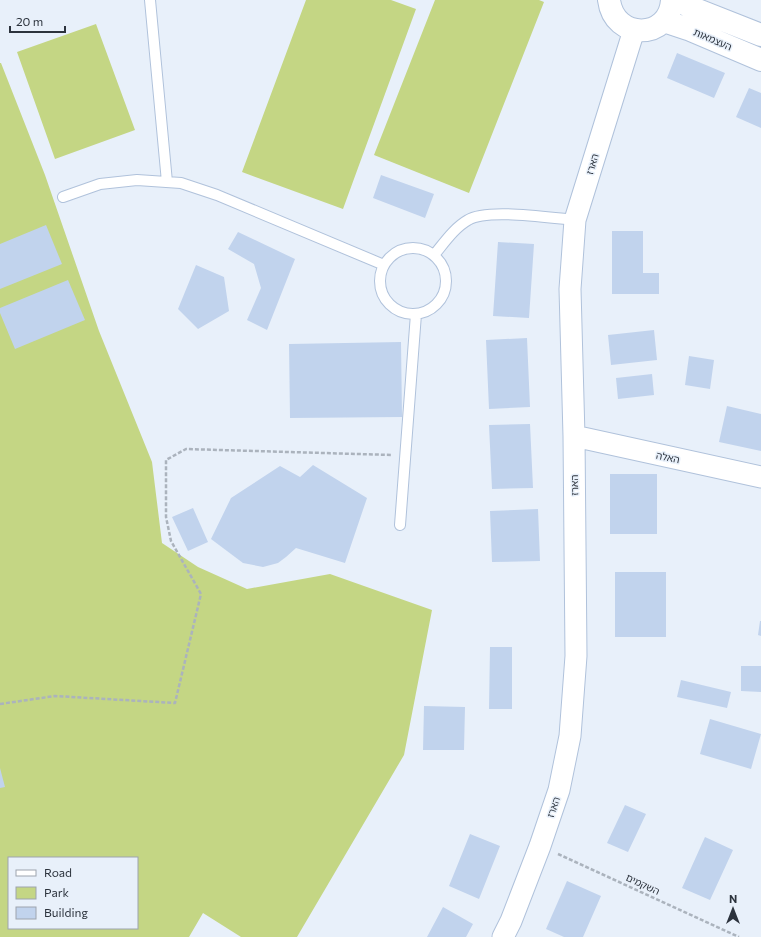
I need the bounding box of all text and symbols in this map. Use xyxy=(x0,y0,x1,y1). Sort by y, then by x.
scale bar xyxy=(10,8,65,34)
text: 20 m xyxy=(16,14,43,28)
street label: העצמאות xyxy=(692,26,734,52)
street label: הארז xyxy=(583,152,601,176)
street label: האלה xyxy=(655,449,681,465)
street label: הארז xyxy=(568,474,580,496)
street label: הארז xyxy=(544,795,562,819)
legend xyxy=(8,857,138,929)
text: Road xyxy=(44,865,72,879)
street label: השקמים xyxy=(624,871,662,897)
text: Park xyxy=(44,885,70,899)
north arrow xyxy=(713,889,753,929)
text: N xyxy=(729,892,737,905)
text: Building xyxy=(44,905,88,919)

